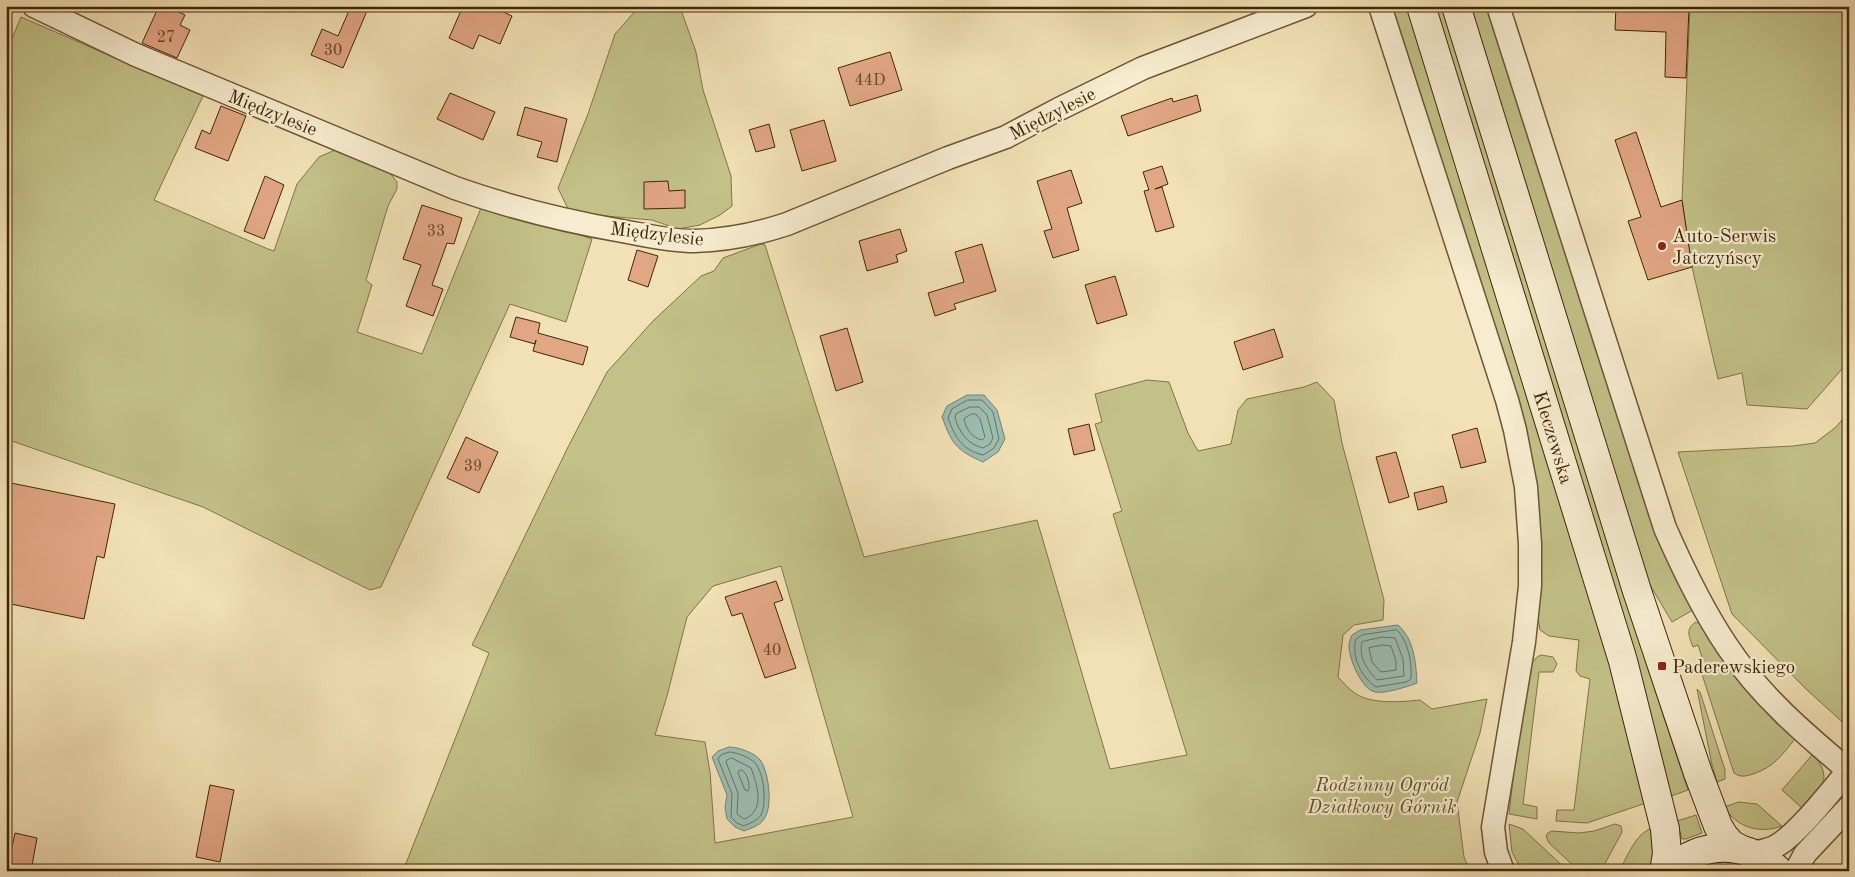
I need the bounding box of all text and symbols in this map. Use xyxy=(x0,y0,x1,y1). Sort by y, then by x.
house number: 27 xyxy=(157,30,175,46)
house number: 30 xyxy=(324,43,342,59)
house number: 44D xyxy=(854,73,886,89)
street label: Międzylesie xyxy=(1007,85,1099,145)
street label: Międzylesie xyxy=(225,88,319,141)
street label: Międzylesie xyxy=(609,220,705,251)
house number: 33 xyxy=(427,224,445,240)
place label: Auto-Serwis Jatczyńscy xyxy=(1672,228,1776,269)
marker: Auto-Serwis Jatczyńscy xyxy=(1656,240,1668,252)
street label: Kleczewska xyxy=(1529,389,1575,487)
house number: 39 xyxy=(464,459,482,475)
house number: 40 xyxy=(763,643,781,659)
place label: Paderewskiego xyxy=(1672,659,1795,678)
marker: Paderewskiego xyxy=(1656,660,1668,672)
park label: Rodzinny Ogród Działkowy Górnik xyxy=(1307,777,1456,818)

